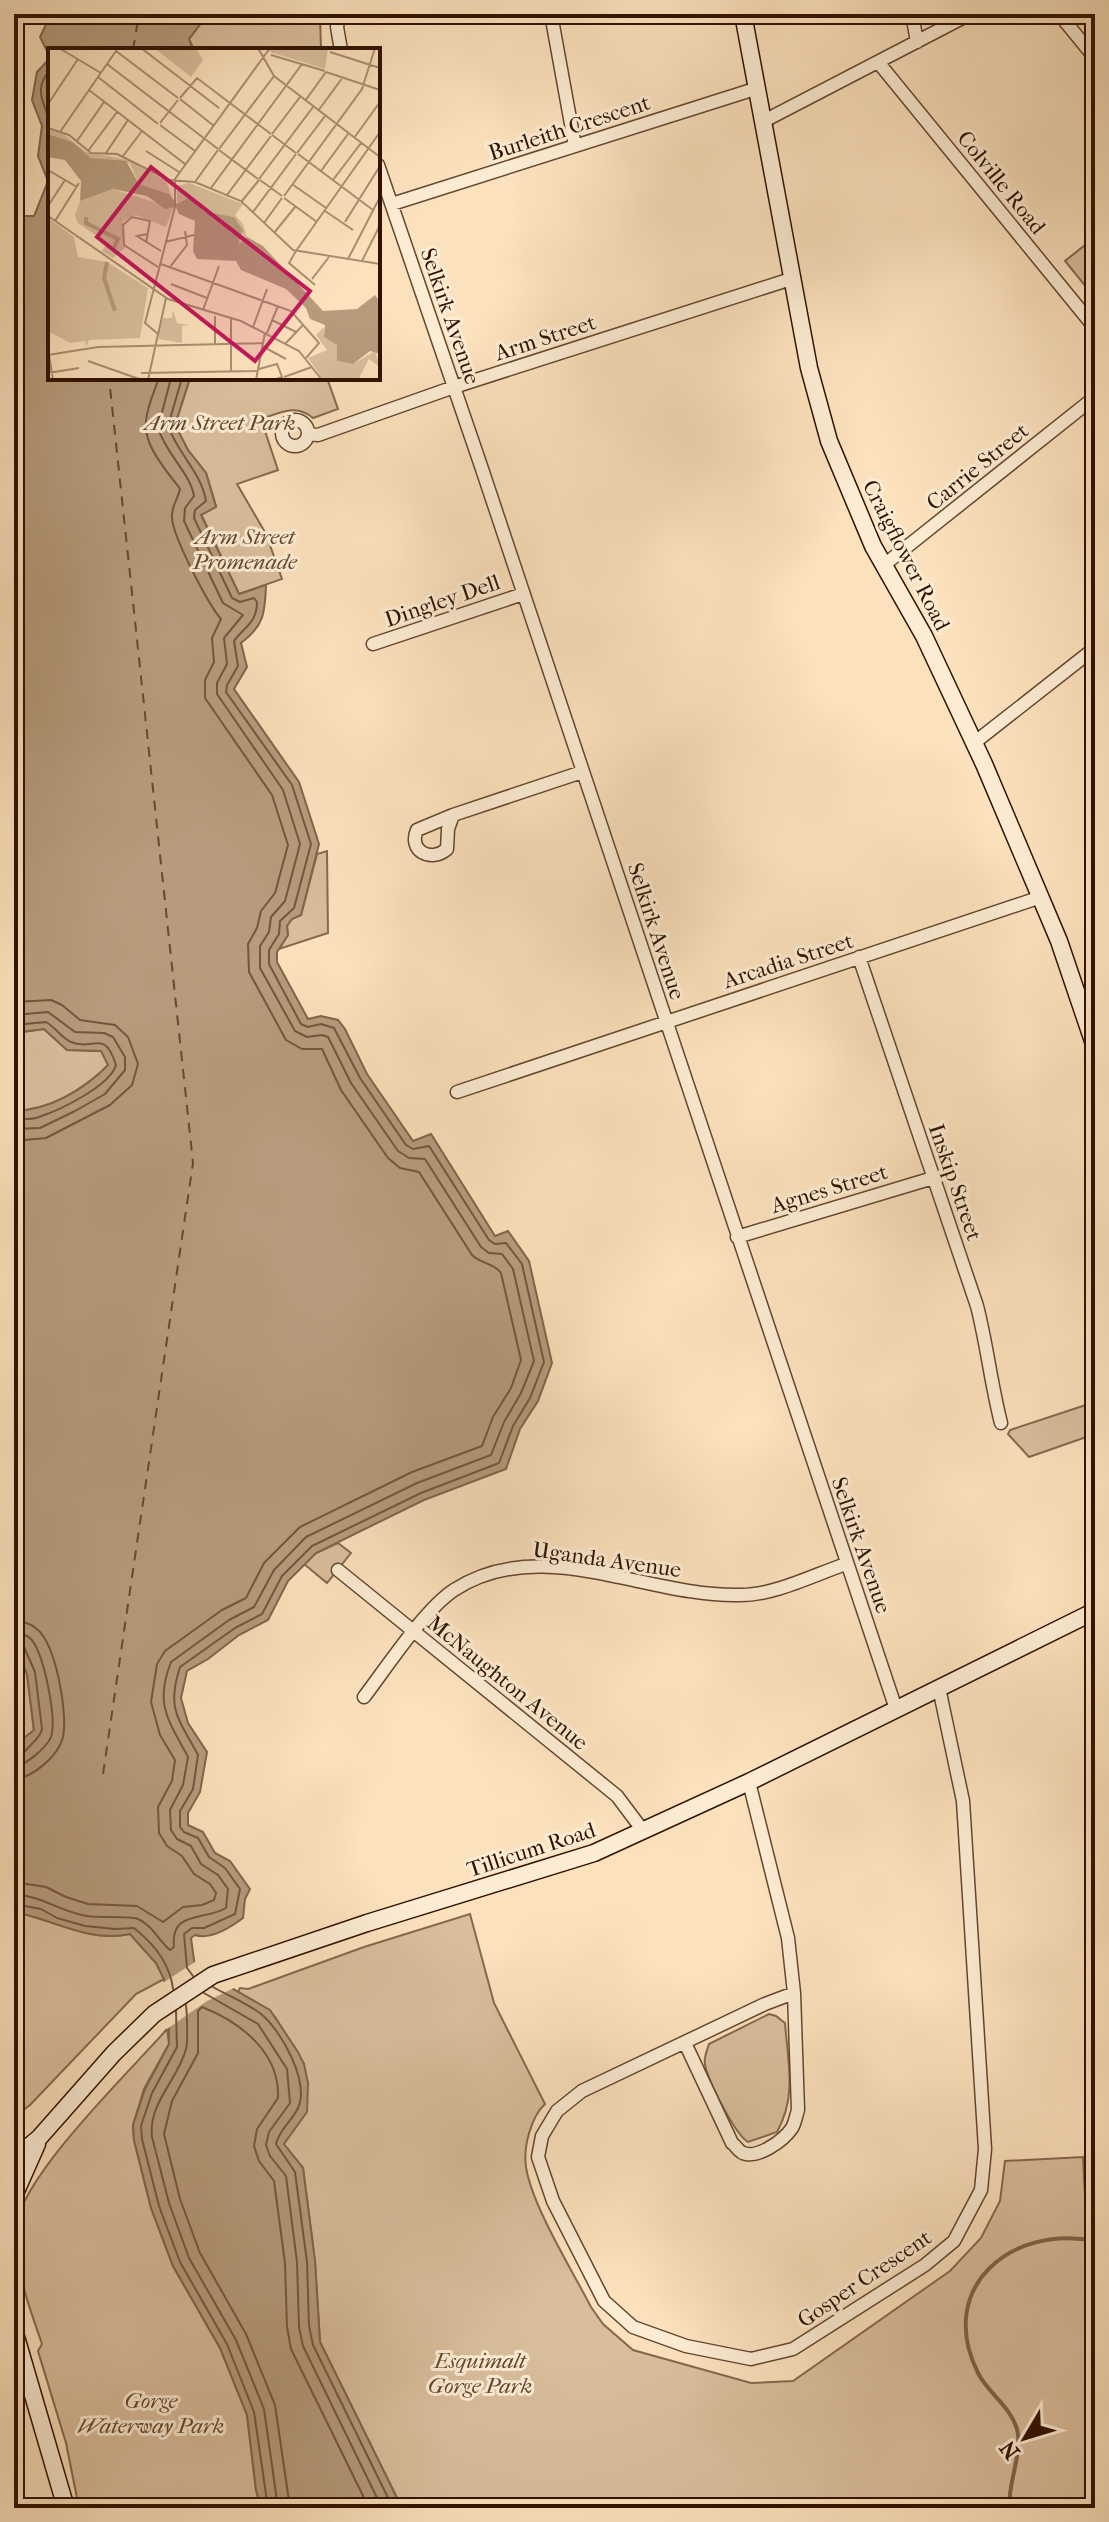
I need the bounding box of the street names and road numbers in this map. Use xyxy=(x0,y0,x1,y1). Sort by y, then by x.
street label: Burleith Crescent xyxy=(485,90,653,166)
street label: Colville Road xyxy=(952,126,1052,240)
street label: Selkirk Avenue xyxy=(415,245,486,388)
street label: Arm Street xyxy=(491,309,599,367)
street label: Carrie Street xyxy=(921,418,1034,516)
street label: Craigflower Road xyxy=(857,476,956,636)
street label: Dingley Dell xyxy=(381,569,504,633)
street label: Selkirk Avenue xyxy=(622,860,690,1003)
street label: Arcadia Street xyxy=(719,928,857,994)
street label: Inskip Street xyxy=(923,1120,987,1244)
street label: Agnes Street xyxy=(767,1159,891,1219)
street label: Selkirk Avenue xyxy=(826,1474,897,1617)
street label: Uganda Avenue xyxy=(531,1537,683,1583)
street label: McNaughton Avenue xyxy=(422,1610,593,1756)
street label: Tillicum Road xyxy=(464,1817,600,1883)
street label: Gosper Crescent xyxy=(793,2224,937,2333)

